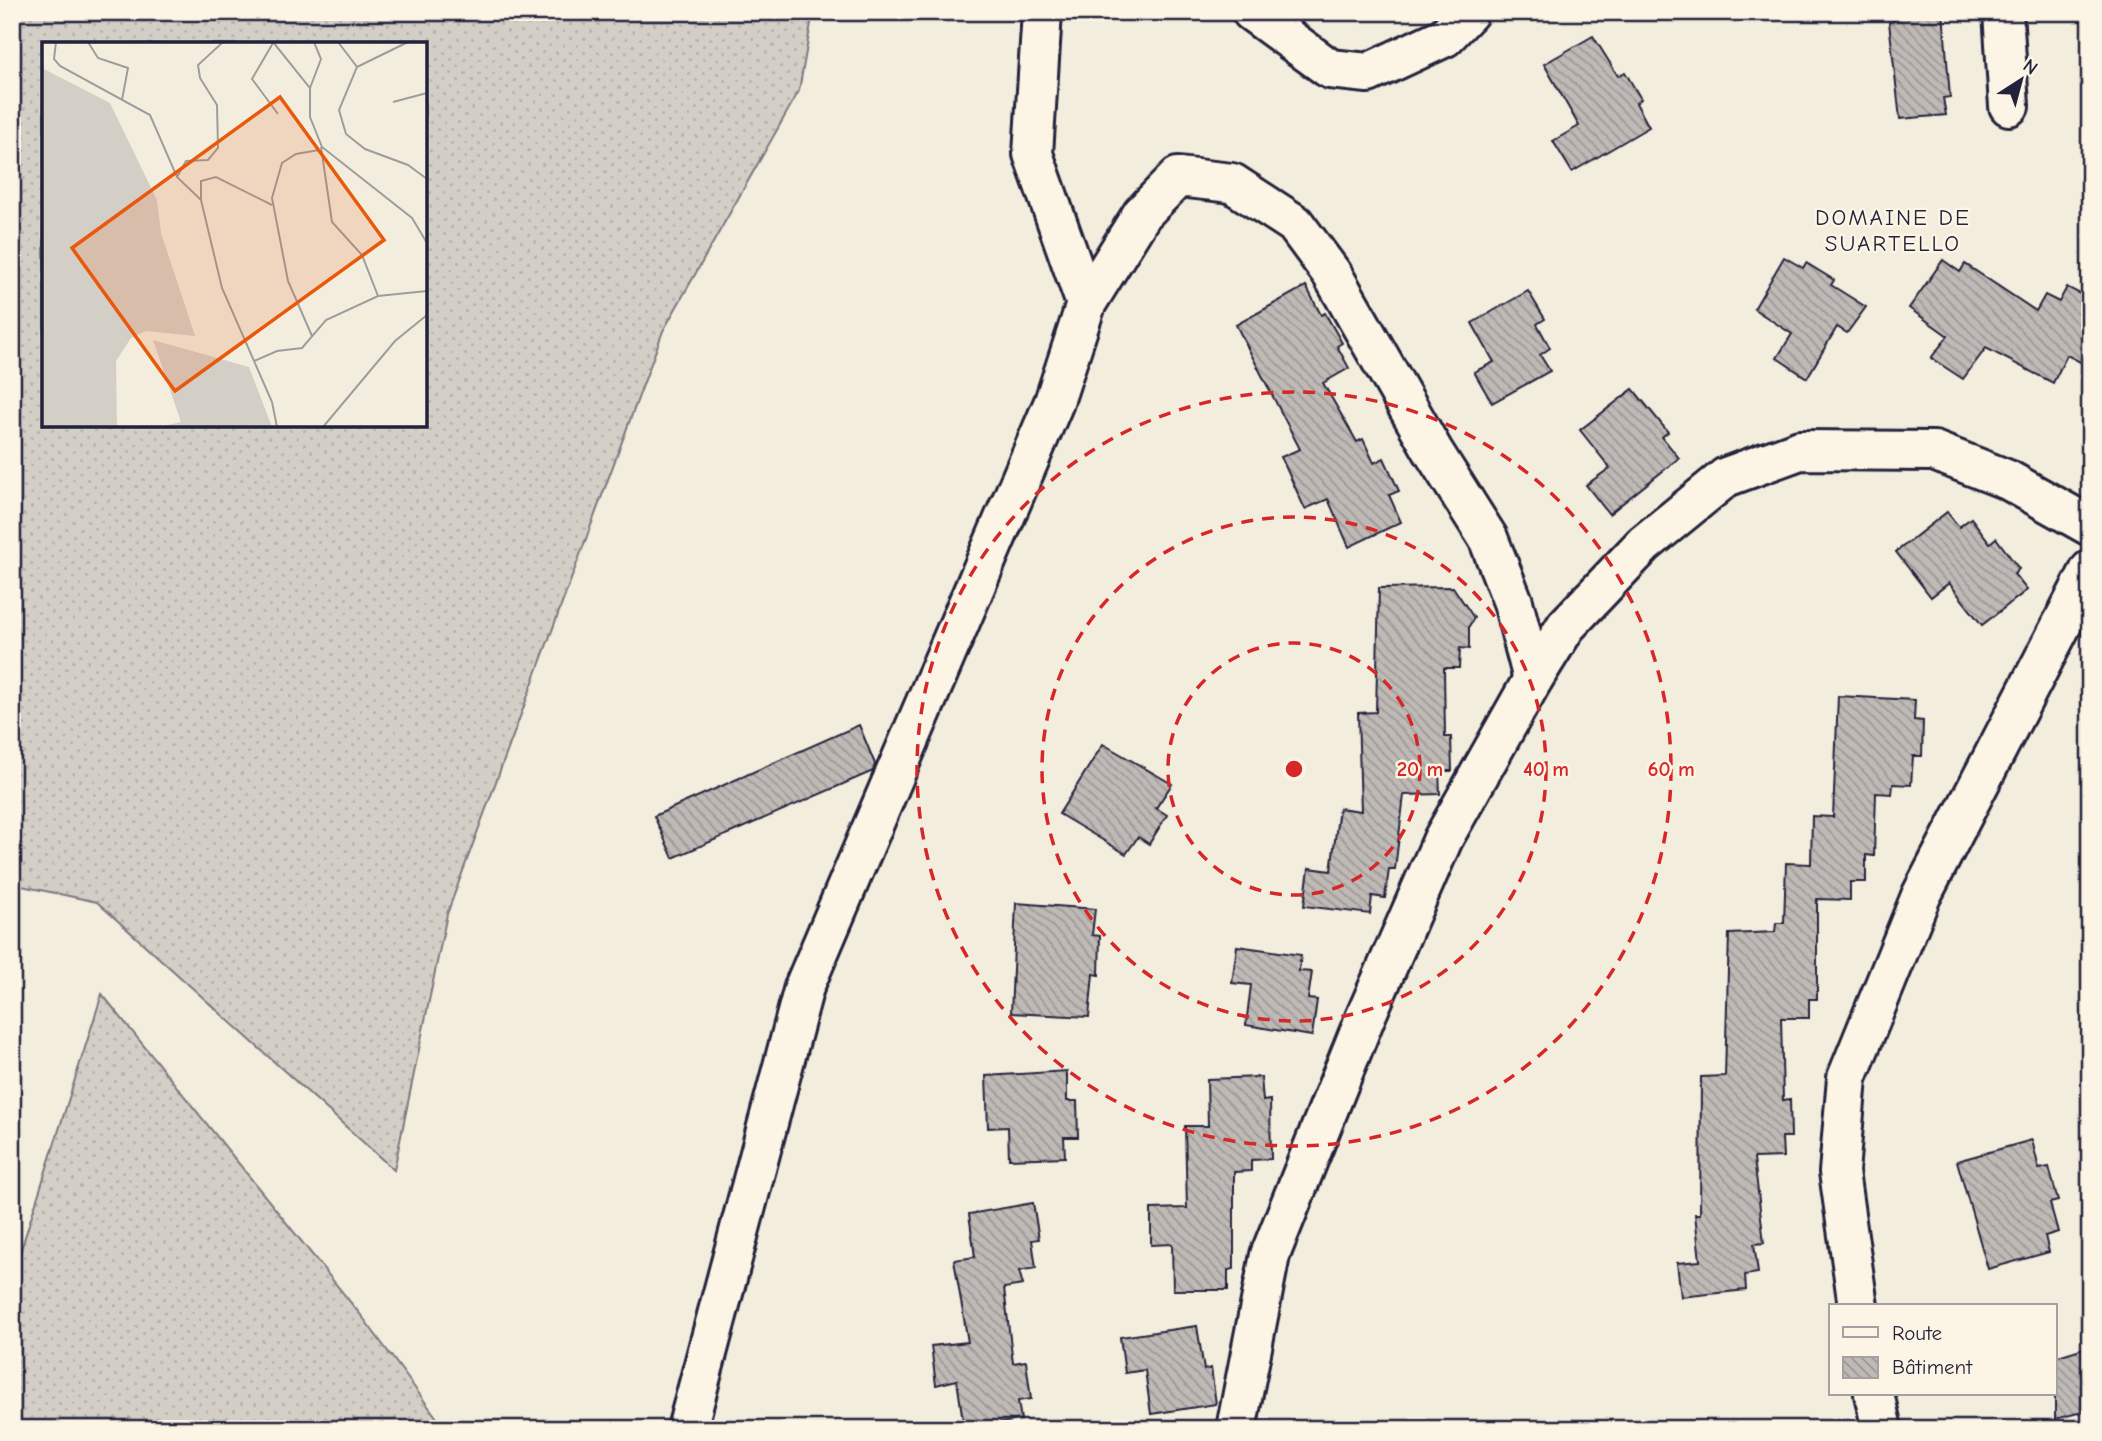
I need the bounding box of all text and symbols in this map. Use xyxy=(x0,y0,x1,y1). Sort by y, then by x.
inset map xyxy=(42,42,427,427)
north arrow xyxy=(1986,46,2056,116)
text: N xyxy=(2019,55,2042,80)
district label: DOMAINE DE SUARTELLO xyxy=(1815,204,1971,257)
centre of rings xyxy=(1282,757,1306,781)
text: 20 m xyxy=(1397,757,1443,781)
text: 40 m xyxy=(1523,757,1569,781)
text: 60 m xyxy=(1647,757,1695,781)
legend xyxy=(1829,1304,2056,1396)
text: Route xyxy=(1892,1321,1942,1345)
text: Bâtiment xyxy=(1892,1355,1973,1379)

